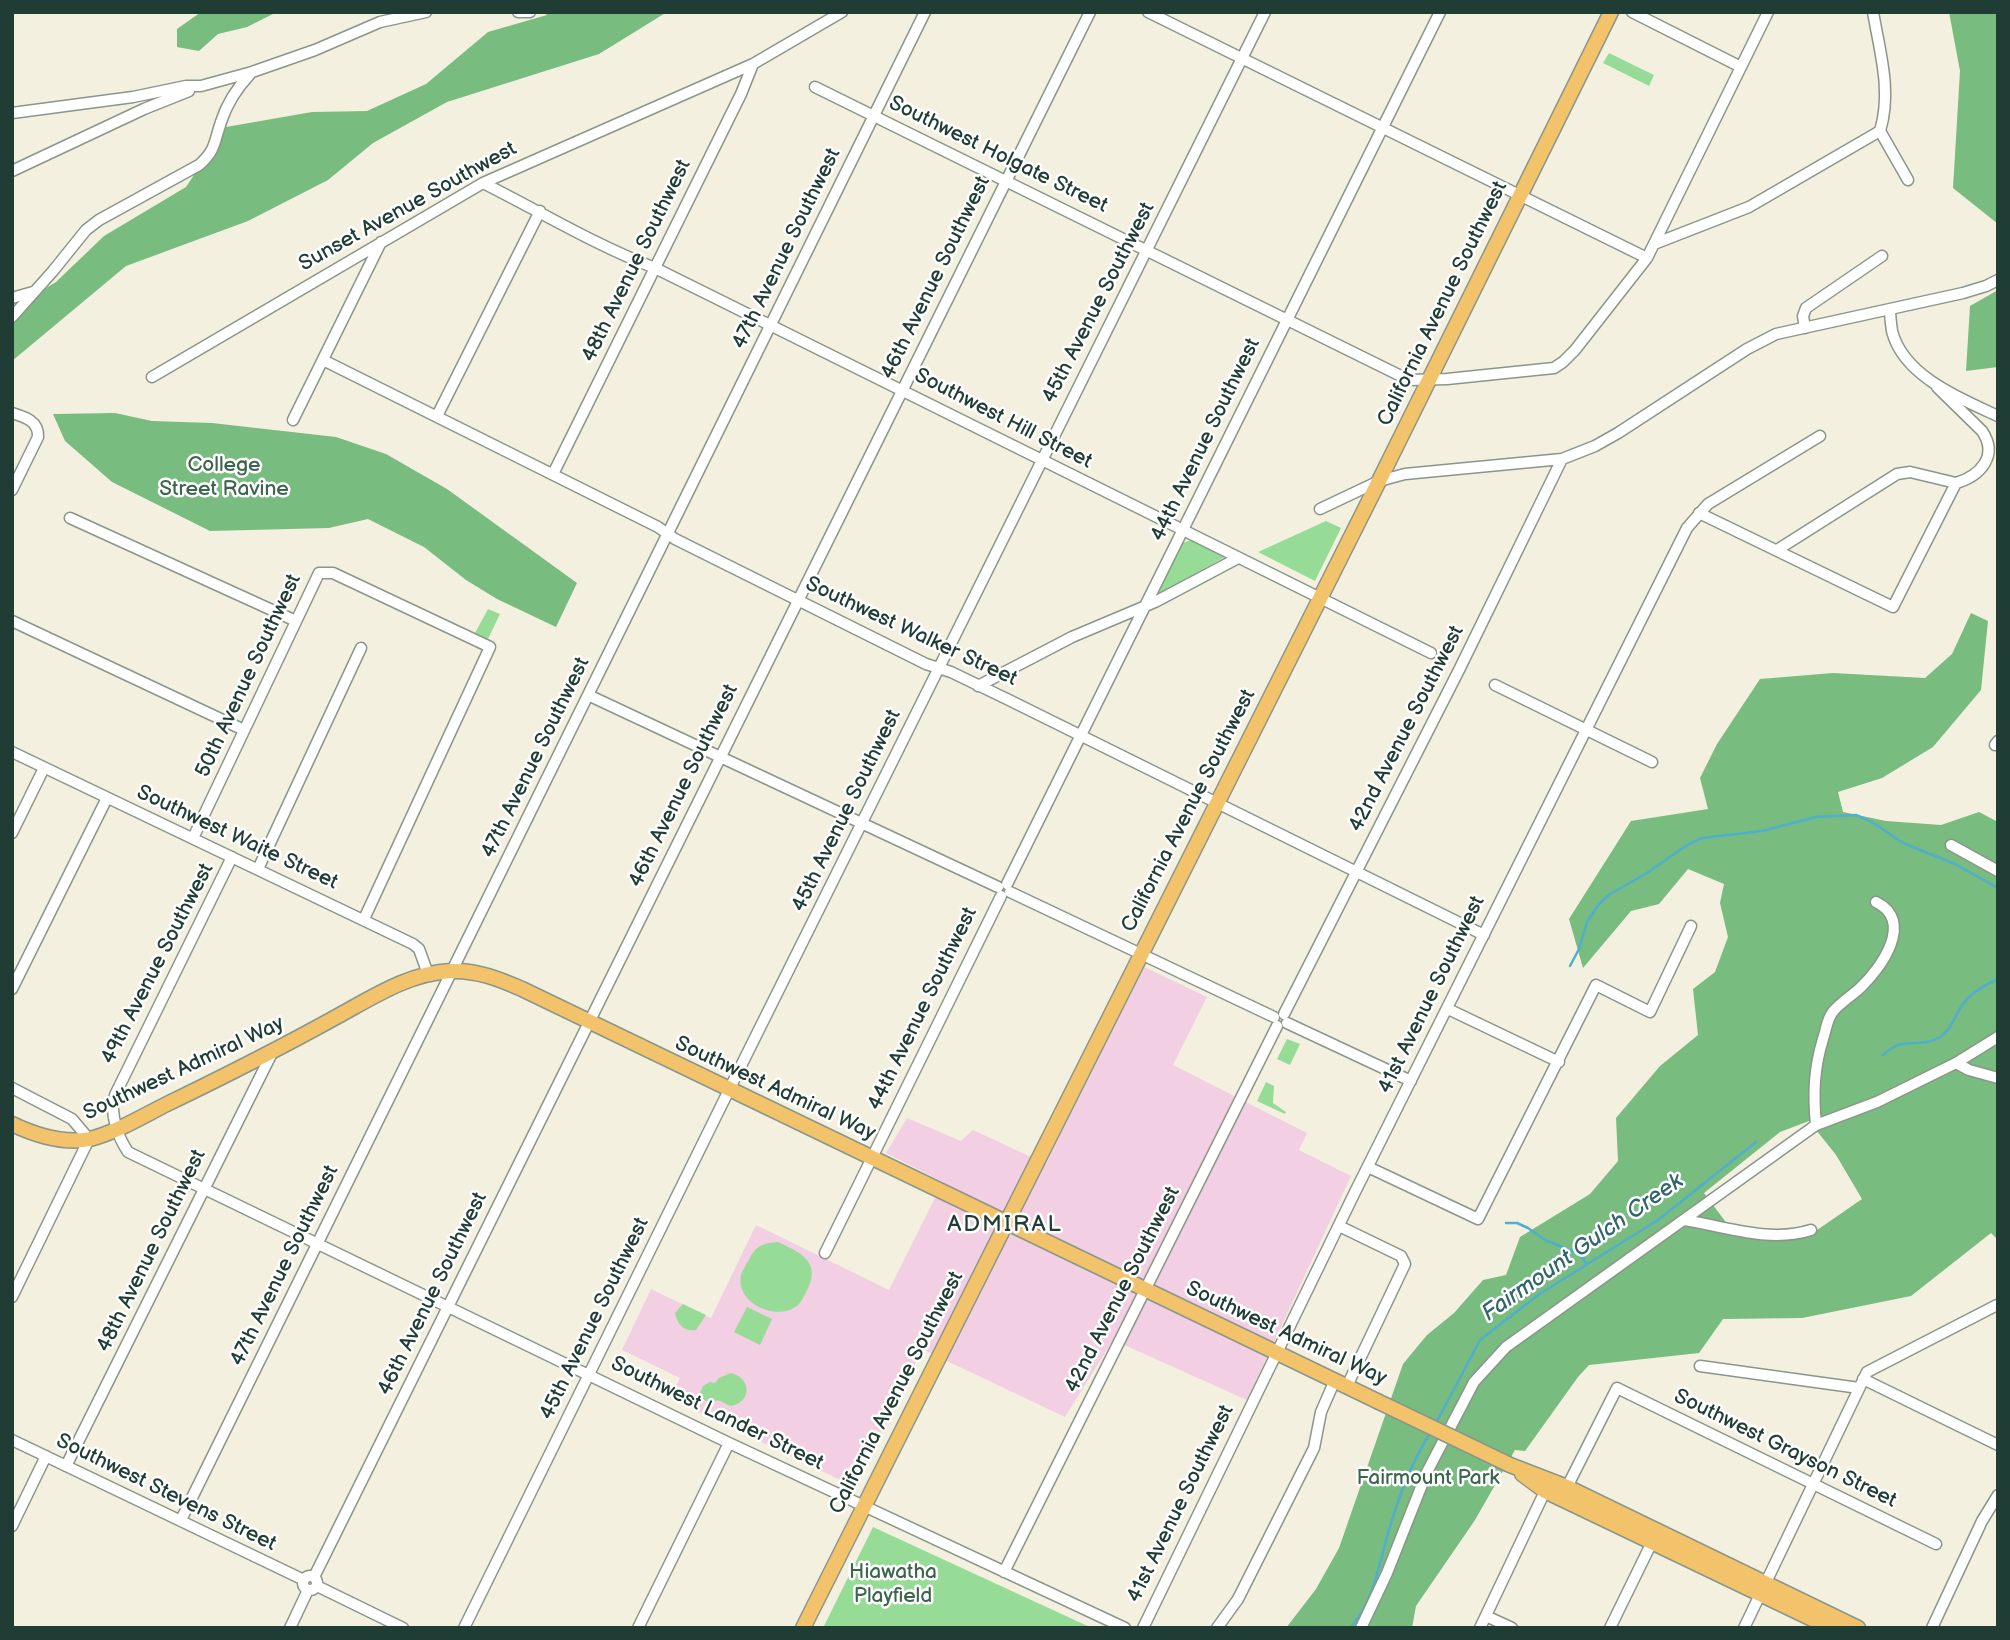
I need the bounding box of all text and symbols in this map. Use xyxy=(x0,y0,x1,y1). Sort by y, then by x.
street label: Southwest Holgate Street xyxy=(884,91,1112,219)
street label: Sunset Avenue Southwest xyxy=(295,137,521,277)
street label: 47th Avenue Southwest xyxy=(727,144,847,354)
street label: 48th Avenue Southwest xyxy=(577,156,697,366)
street label: 46th Avenue Southwest xyxy=(876,172,996,384)
street label: California Avenue Southwest xyxy=(1373,177,1513,431)
street label: 45th Avenue Southwest xyxy=(1037,198,1161,408)
street label: 44th Avenue Southwest xyxy=(1146,334,1266,546)
street label: Southwest Hill Street xyxy=(910,363,1096,475)
park label: College Street Ravine xyxy=(159,453,289,503)
street label: 50th Avenue Southwest xyxy=(191,570,307,782)
street label: Southwest Walker Street xyxy=(801,572,1021,692)
street label: 42nd Avenue Southwest xyxy=(1344,622,1470,836)
street label: 47th Avenue Southwest xyxy=(476,653,596,863)
street label: 46th Avenue Southwest xyxy=(624,680,744,892)
street label: California Avenue Southwest xyxy=(1117,685,1261,937)
street label: 45th Avenue Southwest xyxy=(787,706,907,916)
street label: Southwest Waite Street xyxy=(132,780,342,896)
street label: 49th Avenue Southwest xyxy=(96,859,220,1069)
street label: 41st Avenue Southwest xyxy=(1373,892,1491,1098)
street label: 44th Avenue Southwest xyxy=(863,903,983,1115)
street label: Southwest Admiral Way xyxy=(80,1011,288,1127)
street label: Southwest Admiral Way xyxy=(671,1031,879,1147)
street label: 48th Avenue Southwest xyxy=(92,1146,212,1356)
street label: 47th Avenue Southwest xyxy=(225,1161,345,1371)
water label: Fairmount Gulch Creek xyxy=(1477,1168,1689,1328)
street label: 42nd Avenue Southwest xyxy=(1060,1183,1186,1397)
street label: 46th Avenue Southwest xyxy=(373,1188,493,1400)
district label: ADMIRAL xyxy=(948,1211,1062,1239)
street label: 45th Avenue Southwest xyxy=(535,1214,655,1424)
street label: California Avenue Southwest xyxy=(825,1267,969,1519)
street label: Southwest Admiral Way xyxy=(1182,1276,1390,1392)
street label: Southwest Lander Street xyxy=(607,1351,827,1477)
street label: Southwest Grayson Street xyxy=(1670,1384,1900,1514)
street label: 41st Avenue Southwest xyxy=(1122,1401,1240,1607)
street label: Southwest Stevens Street xyxy=(52,1429,280,1557)
park label: Fairmount Park xyxy=(1356,1466,1500,1492)
park label: Hiawatha Playfield xyxy=(849,1560,937,1610)

